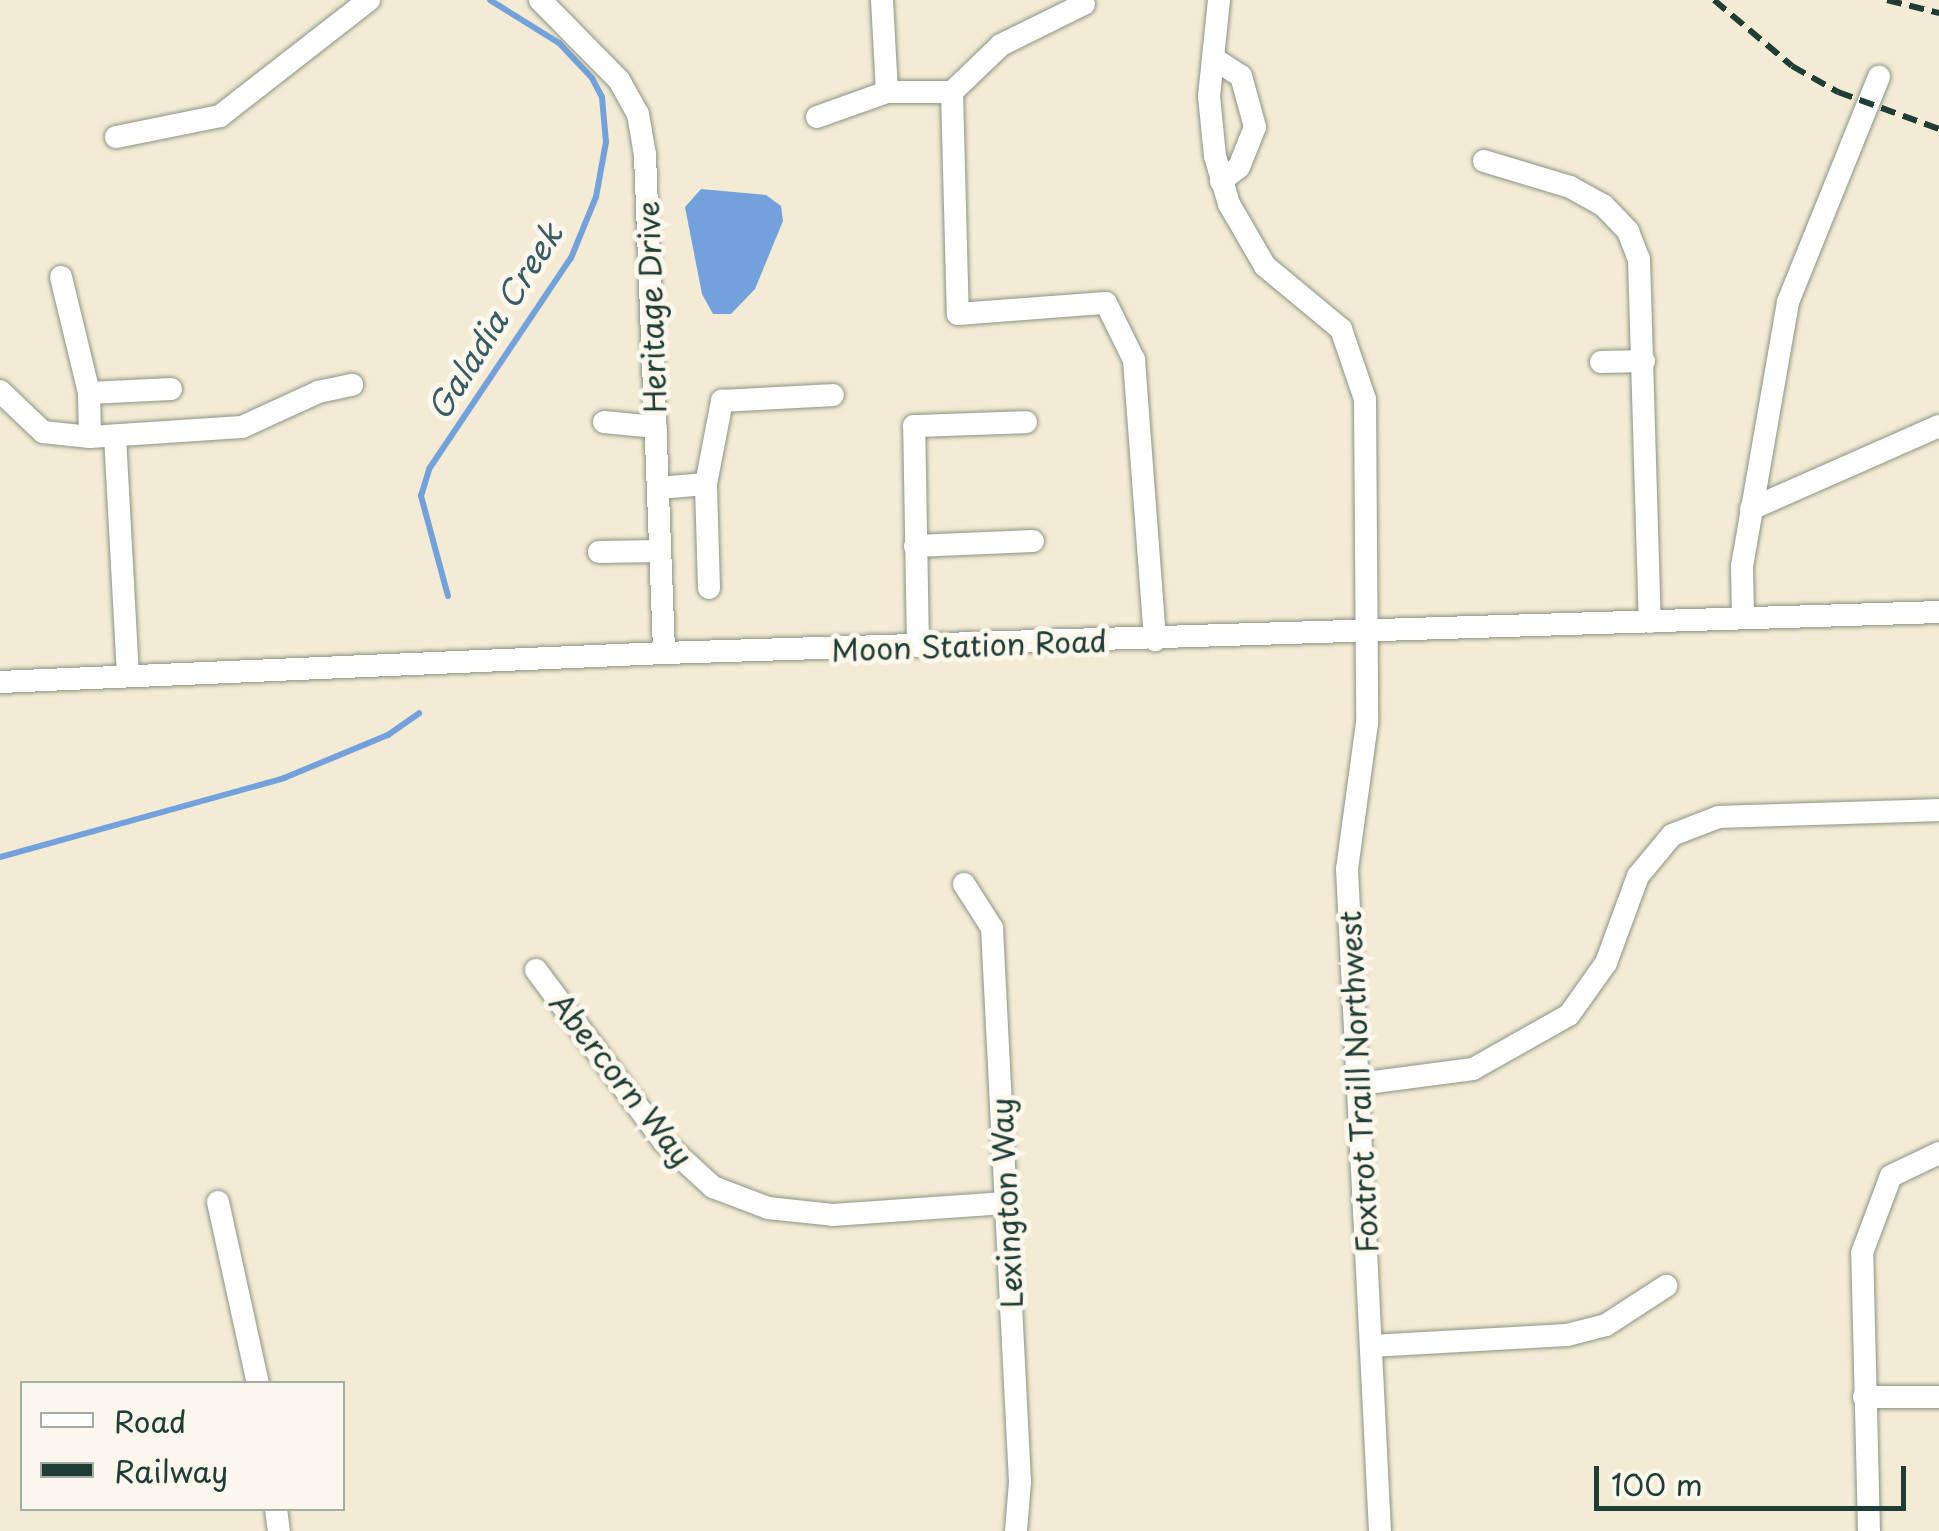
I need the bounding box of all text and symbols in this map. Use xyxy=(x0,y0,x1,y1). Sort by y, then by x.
street label: Heritage Drive xyxy=(629,201,673,413)
water label: Galadia Creek xyxy=(418,216,570,426)
street label: Moon Station Road xyxy=(831,622,1107,668)
street label: Foxtrot Traill Northwest xyxy=(1331,908,1385,1256)
street label: Abercorn Way xyxy=(544,986,700,1172)
street label: Lexington Way xyxy=(983,1097,1029,1309)
legend xyxy=(20,1381,345,1511)
text: Road xyxy=(114,1398,187,1443)
scale bar xyxy=(1599,1446,1912,1508)
text: Railway xyxy=(114,1448,228,1493)
text: 100 m xyxy=(1611,1461,1703,1506)

